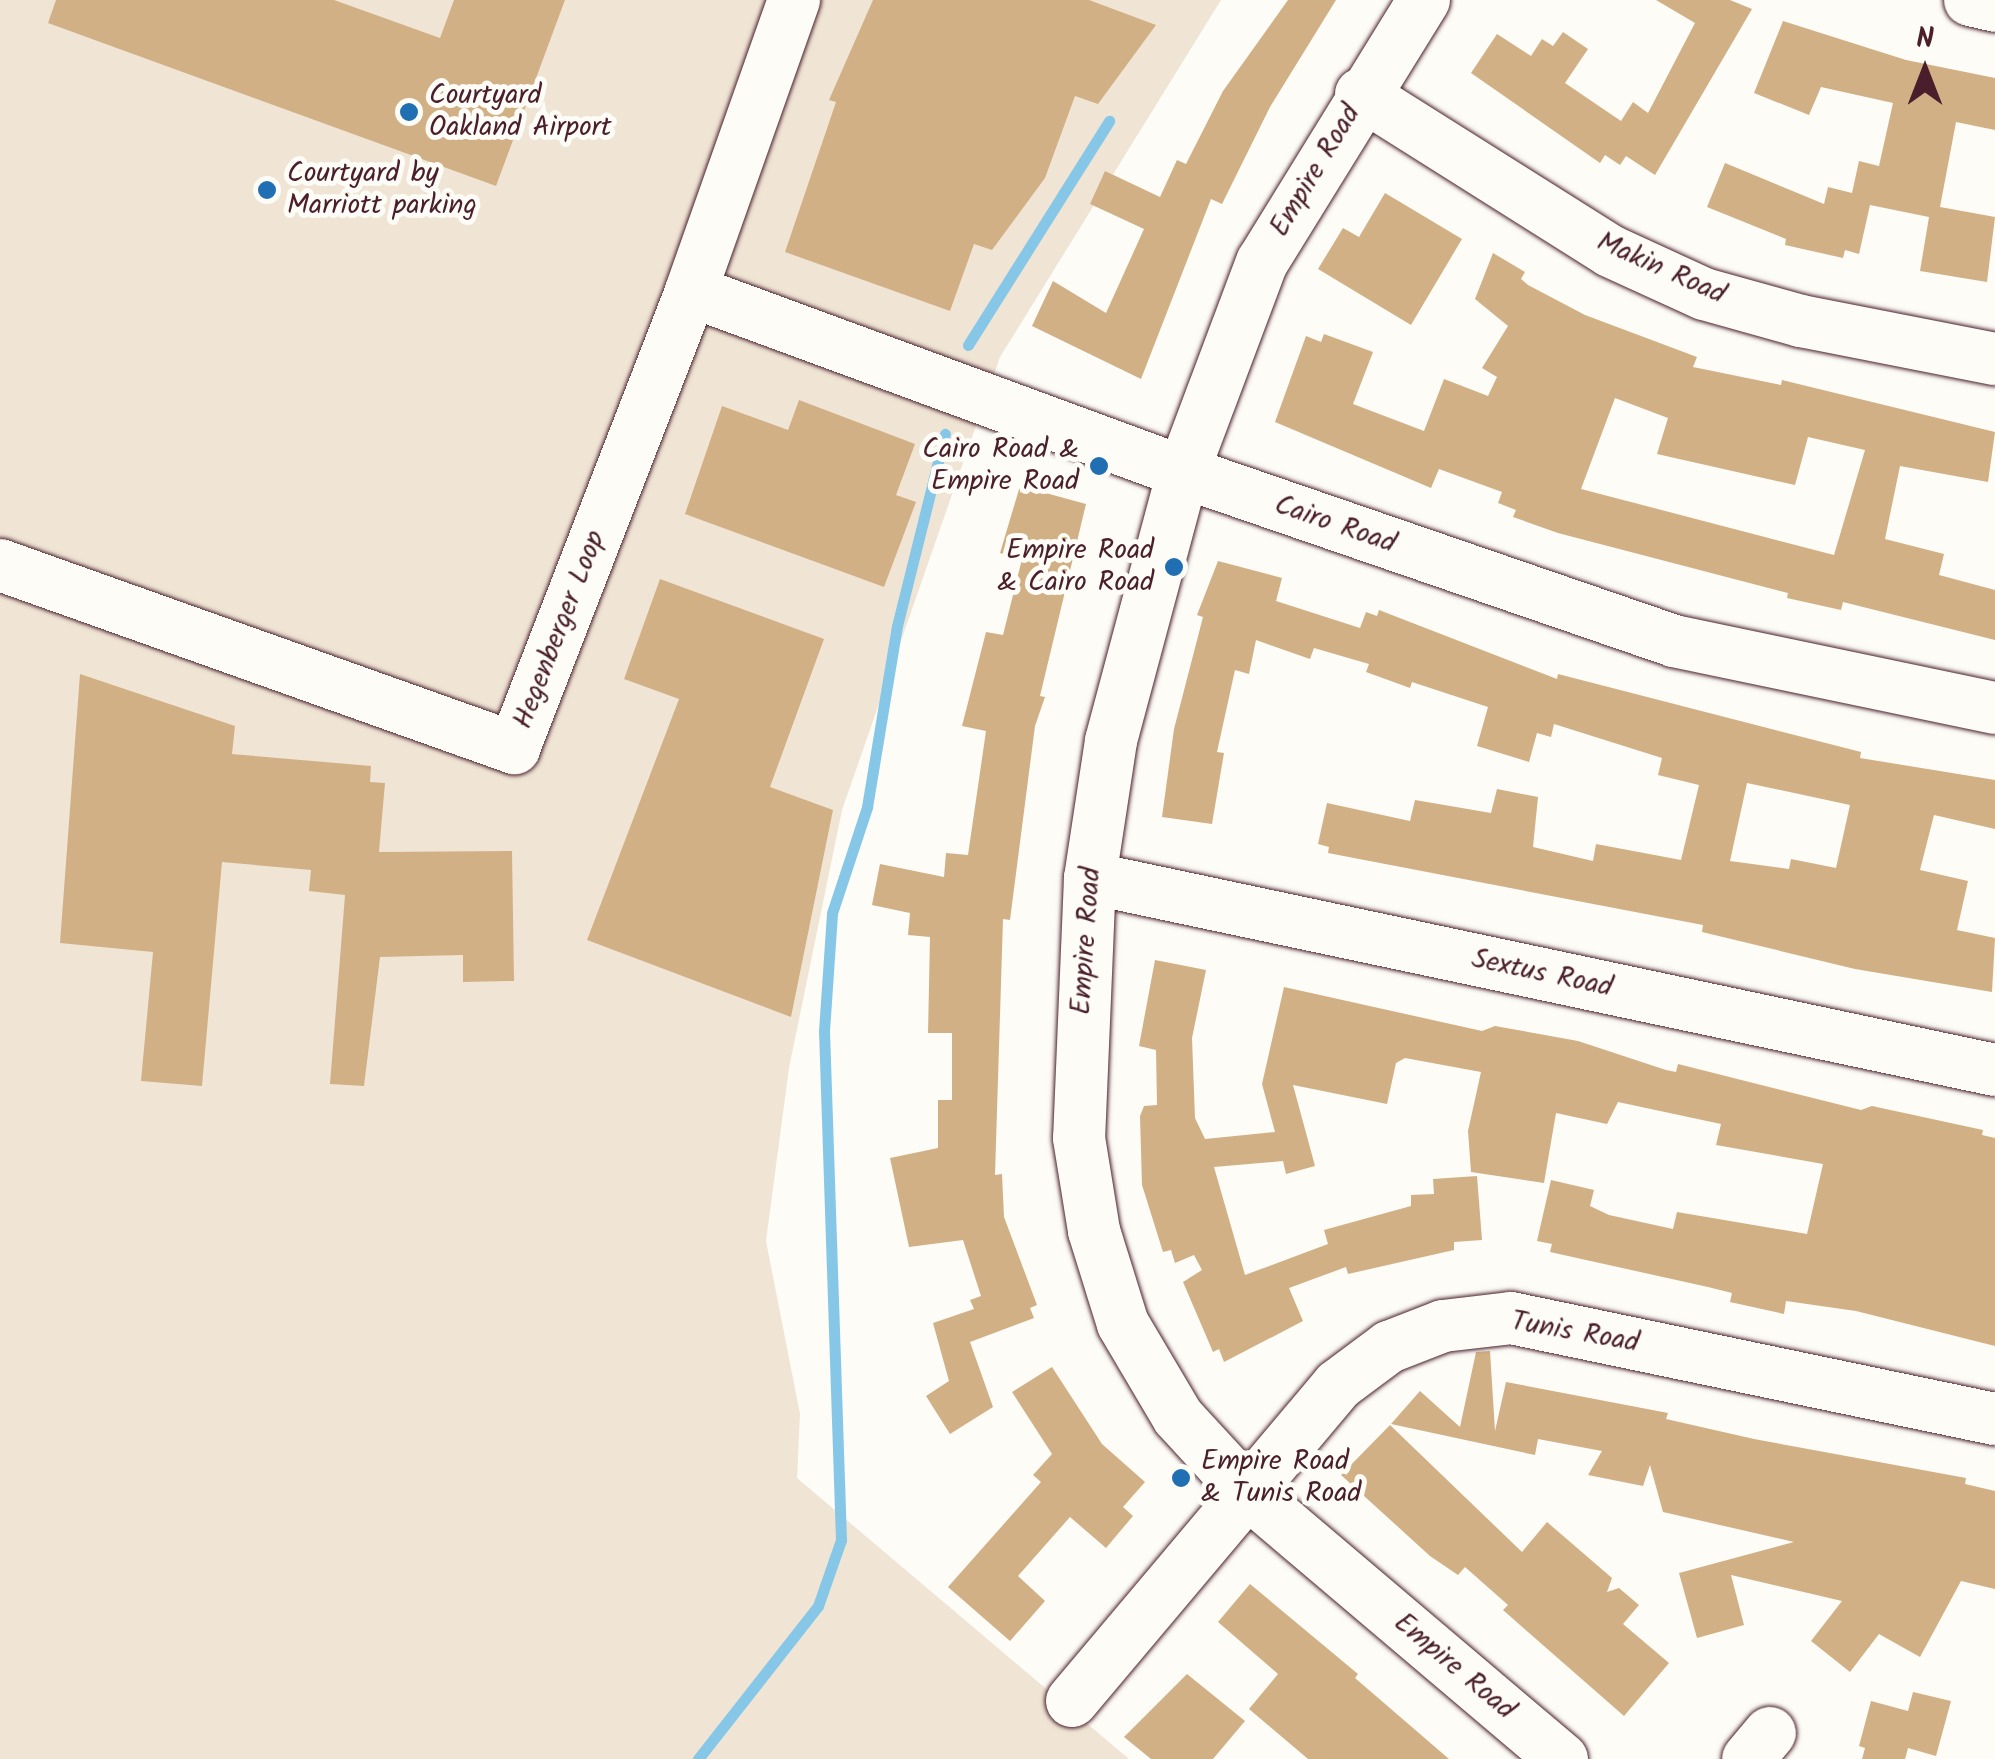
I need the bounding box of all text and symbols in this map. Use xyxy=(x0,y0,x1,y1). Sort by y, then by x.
text: N xyxy=(1916,17,1934,62)
north arrow xyxy=(1875,20,1975,120)
place label: Courtyard Oakland Airport xyxy=(429,79,612,145)
street label: Empire Road xyxy=(1263,99,1369,243)
marker: Courtyard Oakland Airport xyxy=(398,101,420,123)
place label: Courtyard by Marriott parking xyxy=(287,157,477,223)
marker: Courtyard by Marriott parking xyxy=(256,179,278,201)
street label: Makin Road xyxy=(1591,226,1731,312)
place label: Cairo Road & Empire Road xyxy=(922,433,1079,499)
marker: Cairo Road & Empire Road xyxy=(1088,455,1110,477)
street label: Cairo Road xyxy=(1270,489,1400,561)
street label: Hegenberger Loop xyxy=(507,526,613,734)
place label: Empire Road & Cairo Road xyxy=(997,534,1154,600)
marker: Empire Road & Cairo Road xyxy=(1163,556,1185,578)
street label: Empire Road xyxy=(1065,866,1109,1016)
street label: Sextus Road xyxy=(1469,943,1615,1005)
street label: Tunis Road xyxy=(1508,1305,1642,1361)
place label: Empire Road & Tunis Road xyxy=(1201,1445,1361,1511)
marker: Empire Road & Tunis Road xyxy=(1170,1467,1192,1489)
street label: Empire Road xyxy=(1387,1607,1521,1727)

